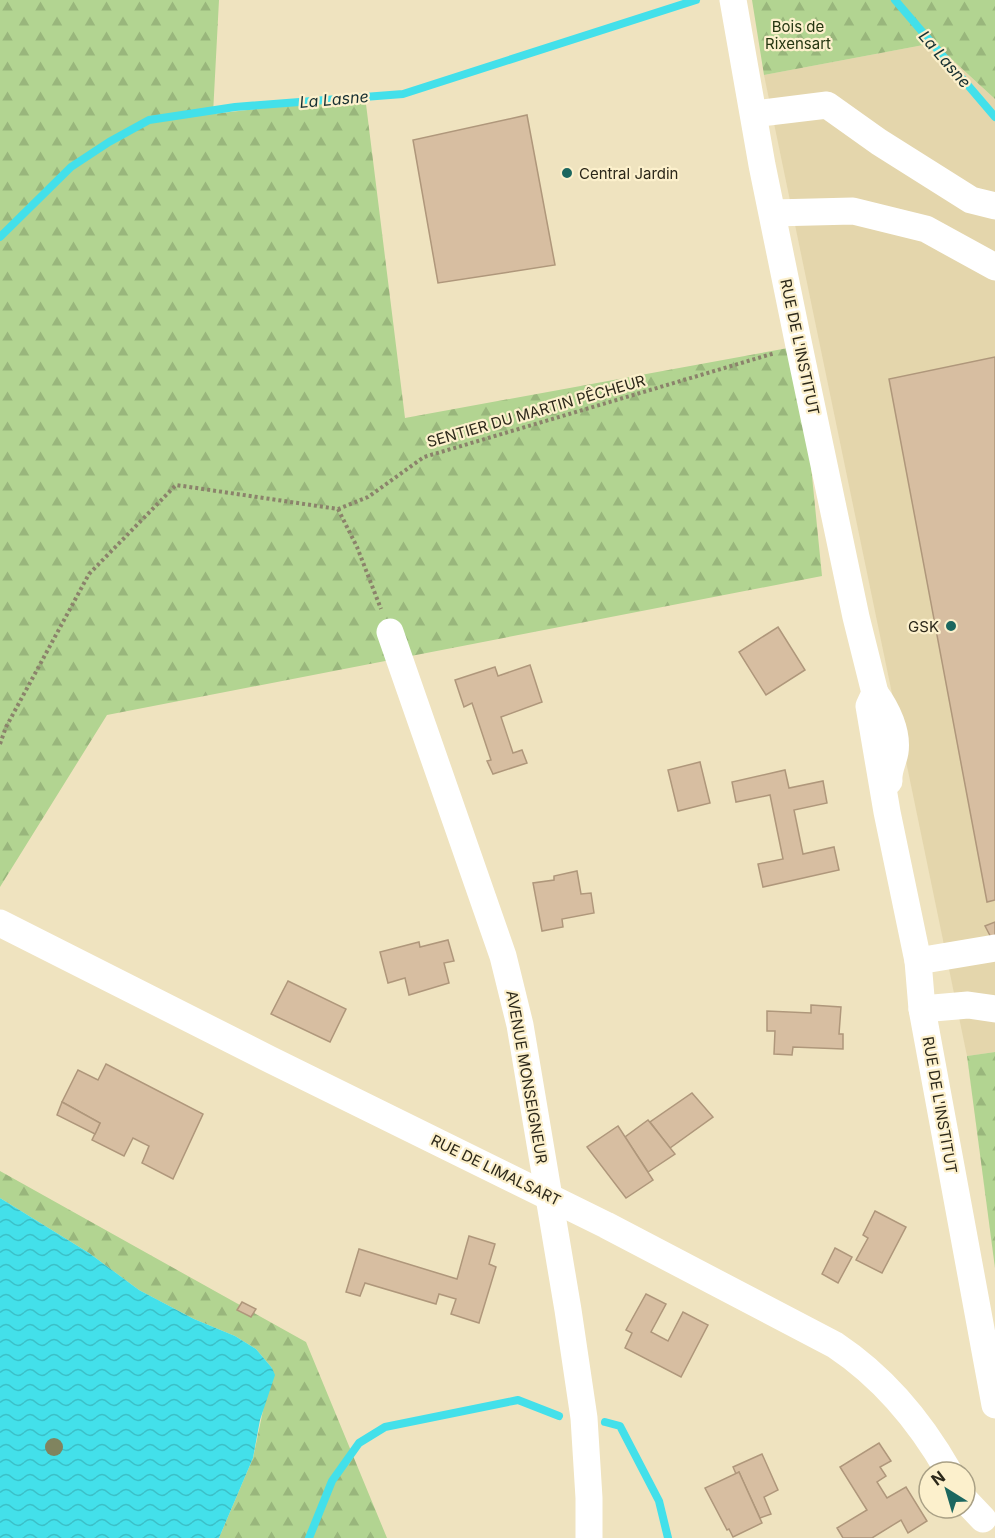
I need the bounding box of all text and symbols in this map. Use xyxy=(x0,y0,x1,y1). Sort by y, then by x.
park label: Bois de Rixensart xyxy=(765,17,831,53)
water label: La Lasne xyxy=(915,26,975,92)
water label: La Lasne xyxy=(299,86,369,112)
place label: Central Jardin xyxy=(579,164,678,183)
marker: Central Jardin xyxy=(560,166,574,180)
street label: RUE DE L'INSTITUT xyxy=(776,277,824,417)
street label: SENTIER DU MARTIN PÊCHEUR xyxy=(425,371,648,451)
place label: GSK xyxy=(908,617,939,636)
marker: GSK xyxy=(944,619,958,633)
street label: AVENUE MONSEIGNEUR xyxy=(502,989,552,1166)
street label: RUE DE L'INSTITUT xyxy=(919,1035,961,1175)
street label: RUE DE LIMALSART xyxy=(428,1130,564,1210)
north arrow xyxy=(917,1460,977,1520)
text: N xyxy=(927,1466,949,1490)

